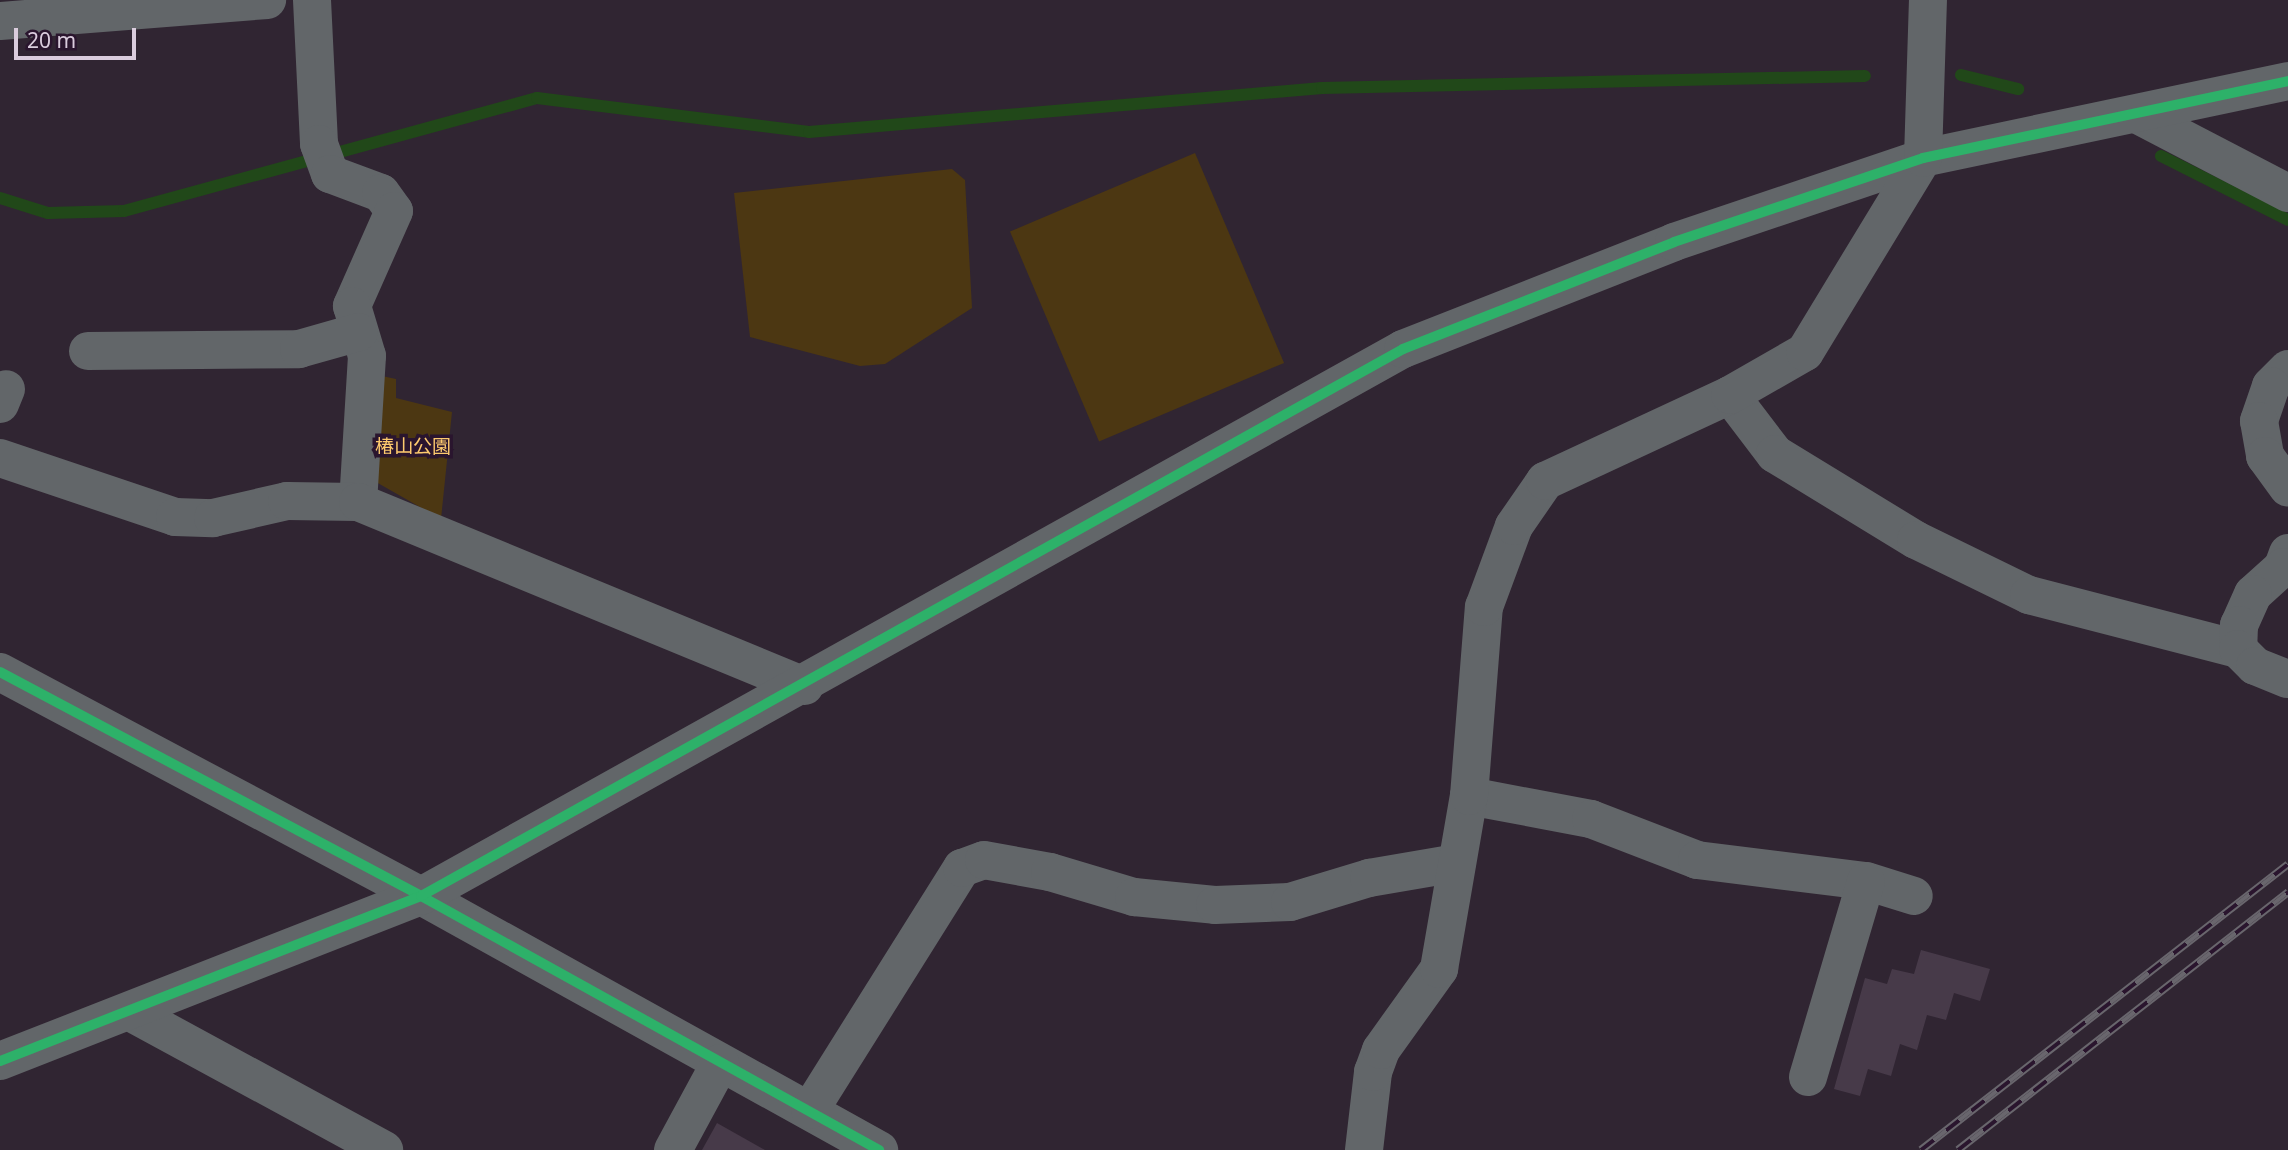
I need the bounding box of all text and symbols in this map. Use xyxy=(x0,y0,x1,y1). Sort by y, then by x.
scale bar xyxy=(18,14,140,58)
text: 20 m xyxy=(27,26,76,54)
park label: 椿山公園 xyxy=(375,436,451,458)

